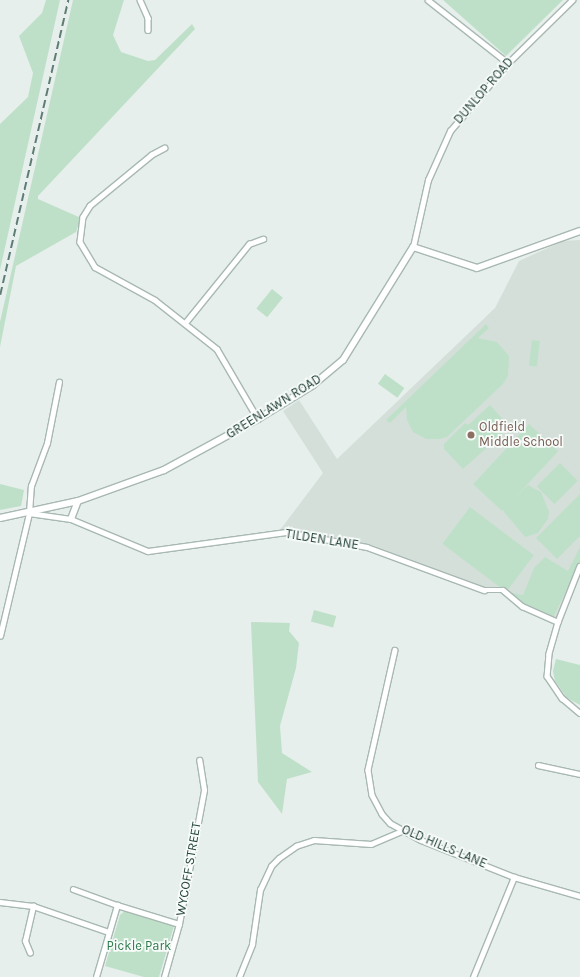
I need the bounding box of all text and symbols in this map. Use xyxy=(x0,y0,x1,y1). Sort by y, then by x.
street label: DUNLOP ROAD xyxy=(451,55,517,127)
street label: GREENLAWN ROAD xyxy=(224,371,324,443)
place label: Oldfield Middle School xyxy=(479,420,563,451)
marker: Oldfield Middle School xyxy=(466,430,476,440)
street label: TILDEN LANE xyxy=(284,527,360,553)
street label: WYCOFF STREET xyxy=(173,821,205,917)
street label: OLD HILLS LANE xyxy=(399,822,489,872)
park label: Pickle Park xyxy=(107,938,171,954)

